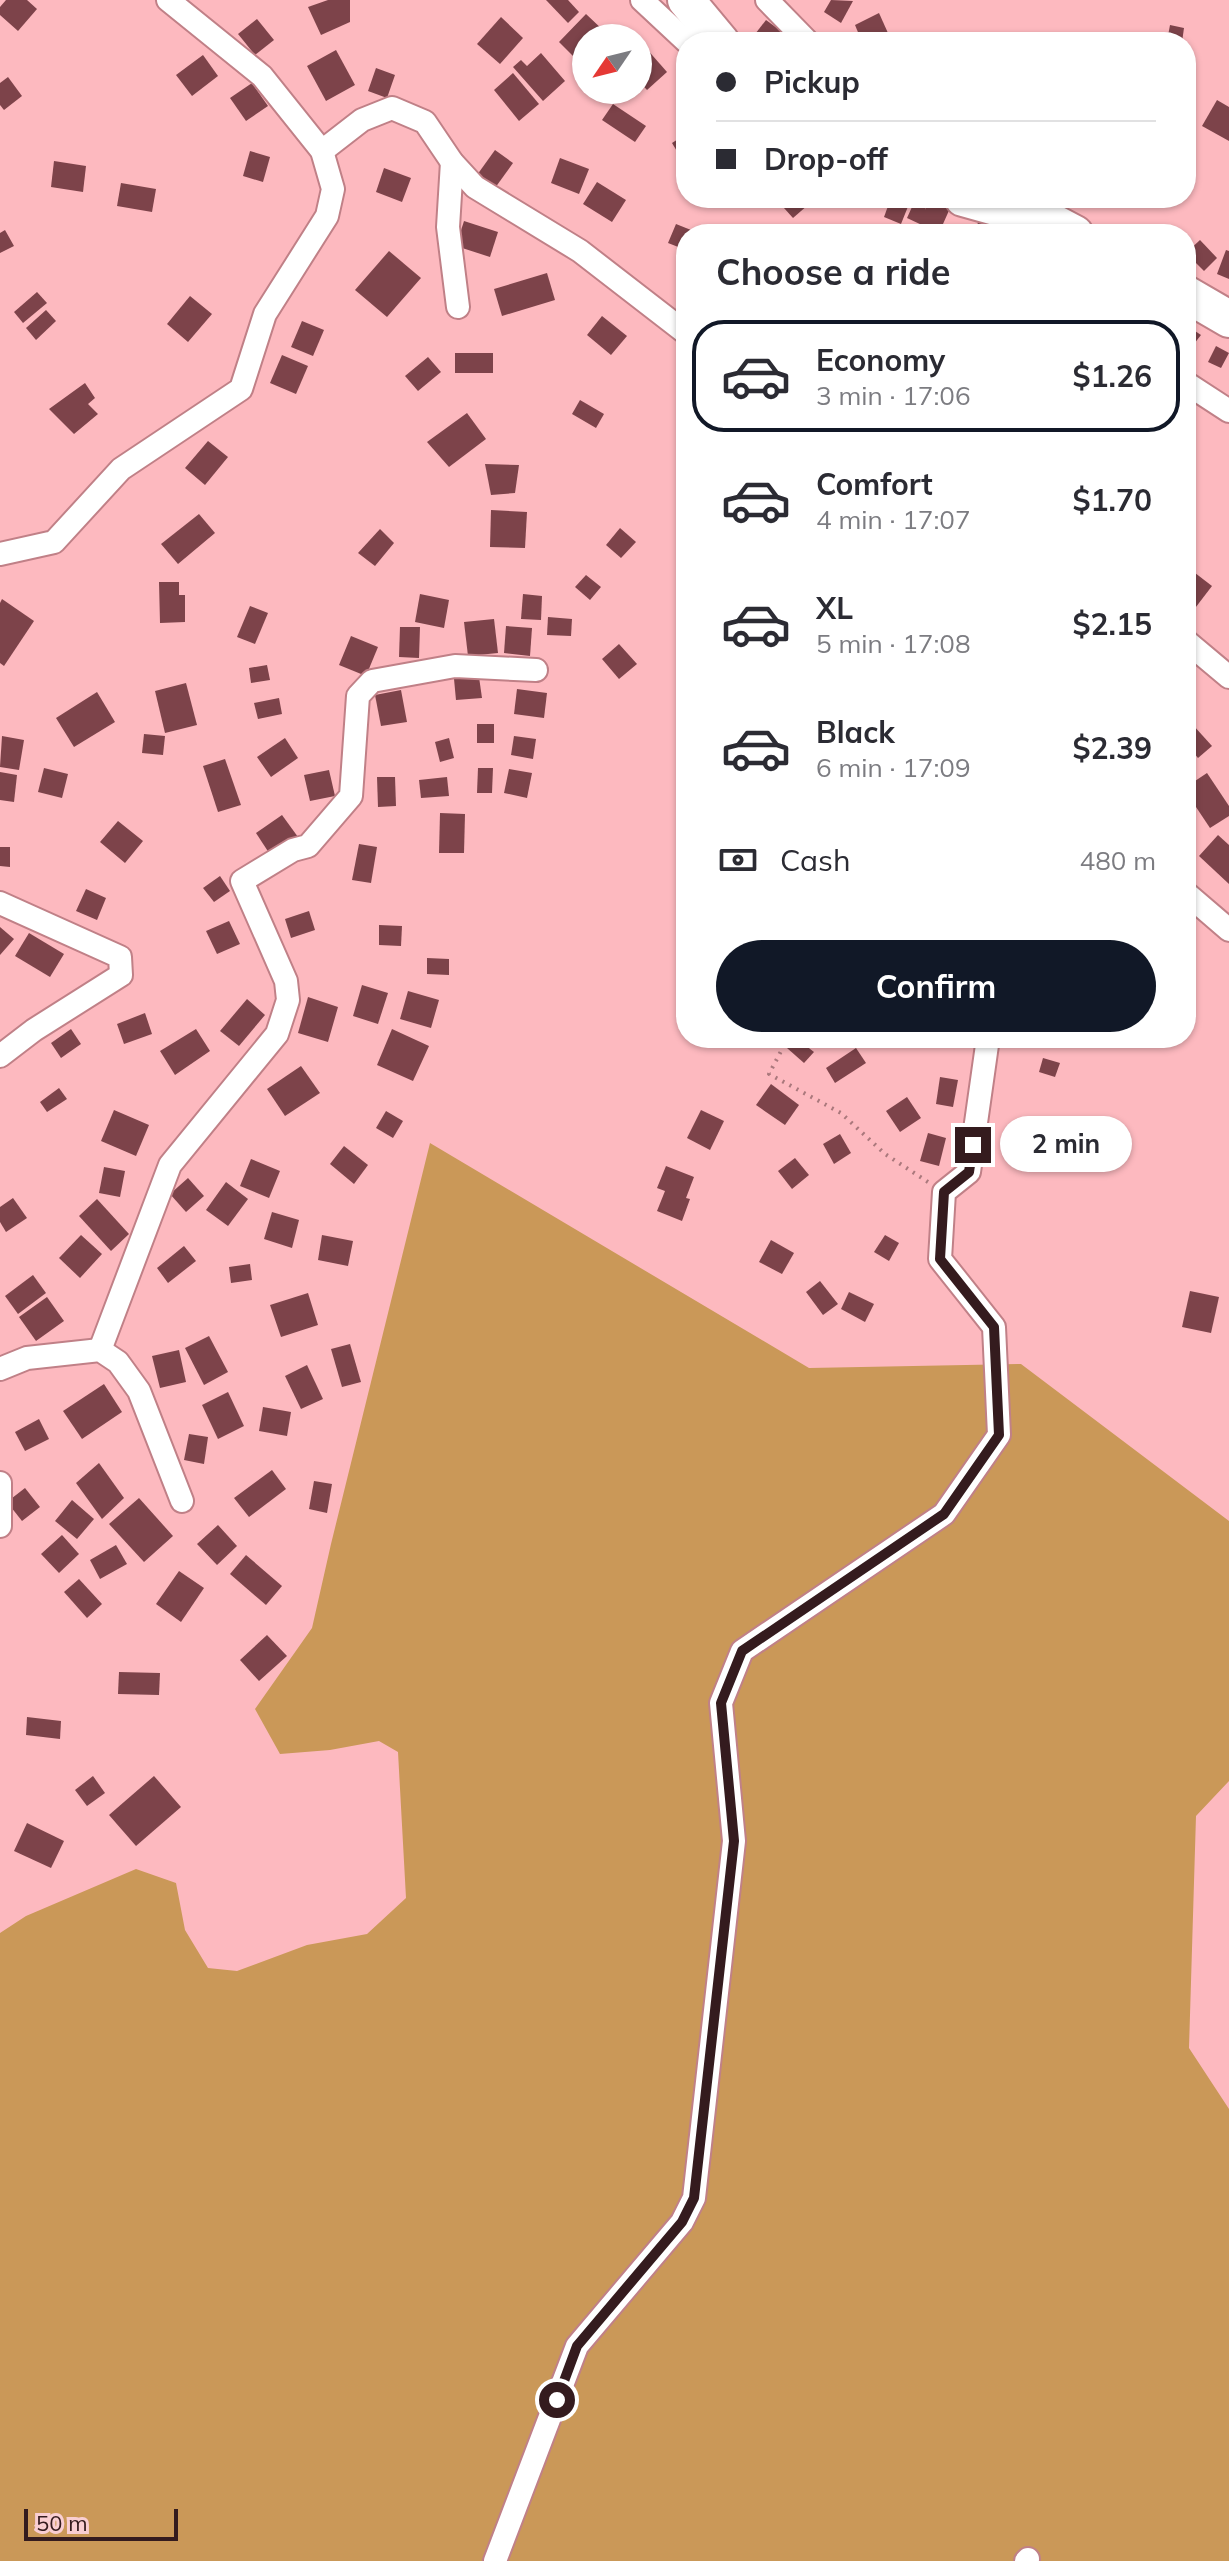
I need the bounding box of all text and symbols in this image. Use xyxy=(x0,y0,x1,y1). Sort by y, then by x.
north arrow xyxy=(572,24,652,104)
map controls xyxy=(572,24,652,104)
text: Pickup xyxy=(764,63,860,101)
text: Drop-off xyxy=(764,140,888,178)
text: Choose a ride xyxy=(716,249,950,294)
icon: car xyxy=(720,340,792,412)
text: Economy xyxy=(816,341,945,379)
text: $1.26 xyxy=(1073,357,1152,395)
text: 3 min · 17:06 xyxy=(816,379,971,412)
icon: car xyxy=(720,464,792,536)
text: Comfort xyxy=(816,465,933,503)
text: $1.70 xyxy=(1073,481,1152,519)
text: 4 min · 17:07 xyxy=(816,503,971,536)
icon: car xyxy=(720,588,792,660)
text: XL xyxy=(816,589,853,627)
text: $2.15 xyxy=(1073,605,1152,643)
text: 5 min · 17:08 xyxy=(816,627,971,660)
icon: car xyxy=(720,712,792,784)
text: Black xyxy=(816,713,895,751)
text: $2.39 xyxy=(1073,729,1152,767)
text: 6 min · 17:09 xyxy=(816,751,971,784)
icon: cash xyxy=(716,838,760,882)
text: Cash xyxy=(780,841,851,879)
text: 480 m xyxy=(1080,844,1156,877)
button: Confirm xyxy=(716,940,1156,1032)
callout: 2 min xyxy=(1001,1117,1133,1173)
route end xyxy=(955,1127,991,1163)
text: 2 min xyxy=(1032,1127,1100,1160)
route start xyxy=(539,2382,575,2418)
scale bar xyxy=(24,2505,178,2541)
text: 50 m xyxy=(36,2509,87,2537)

